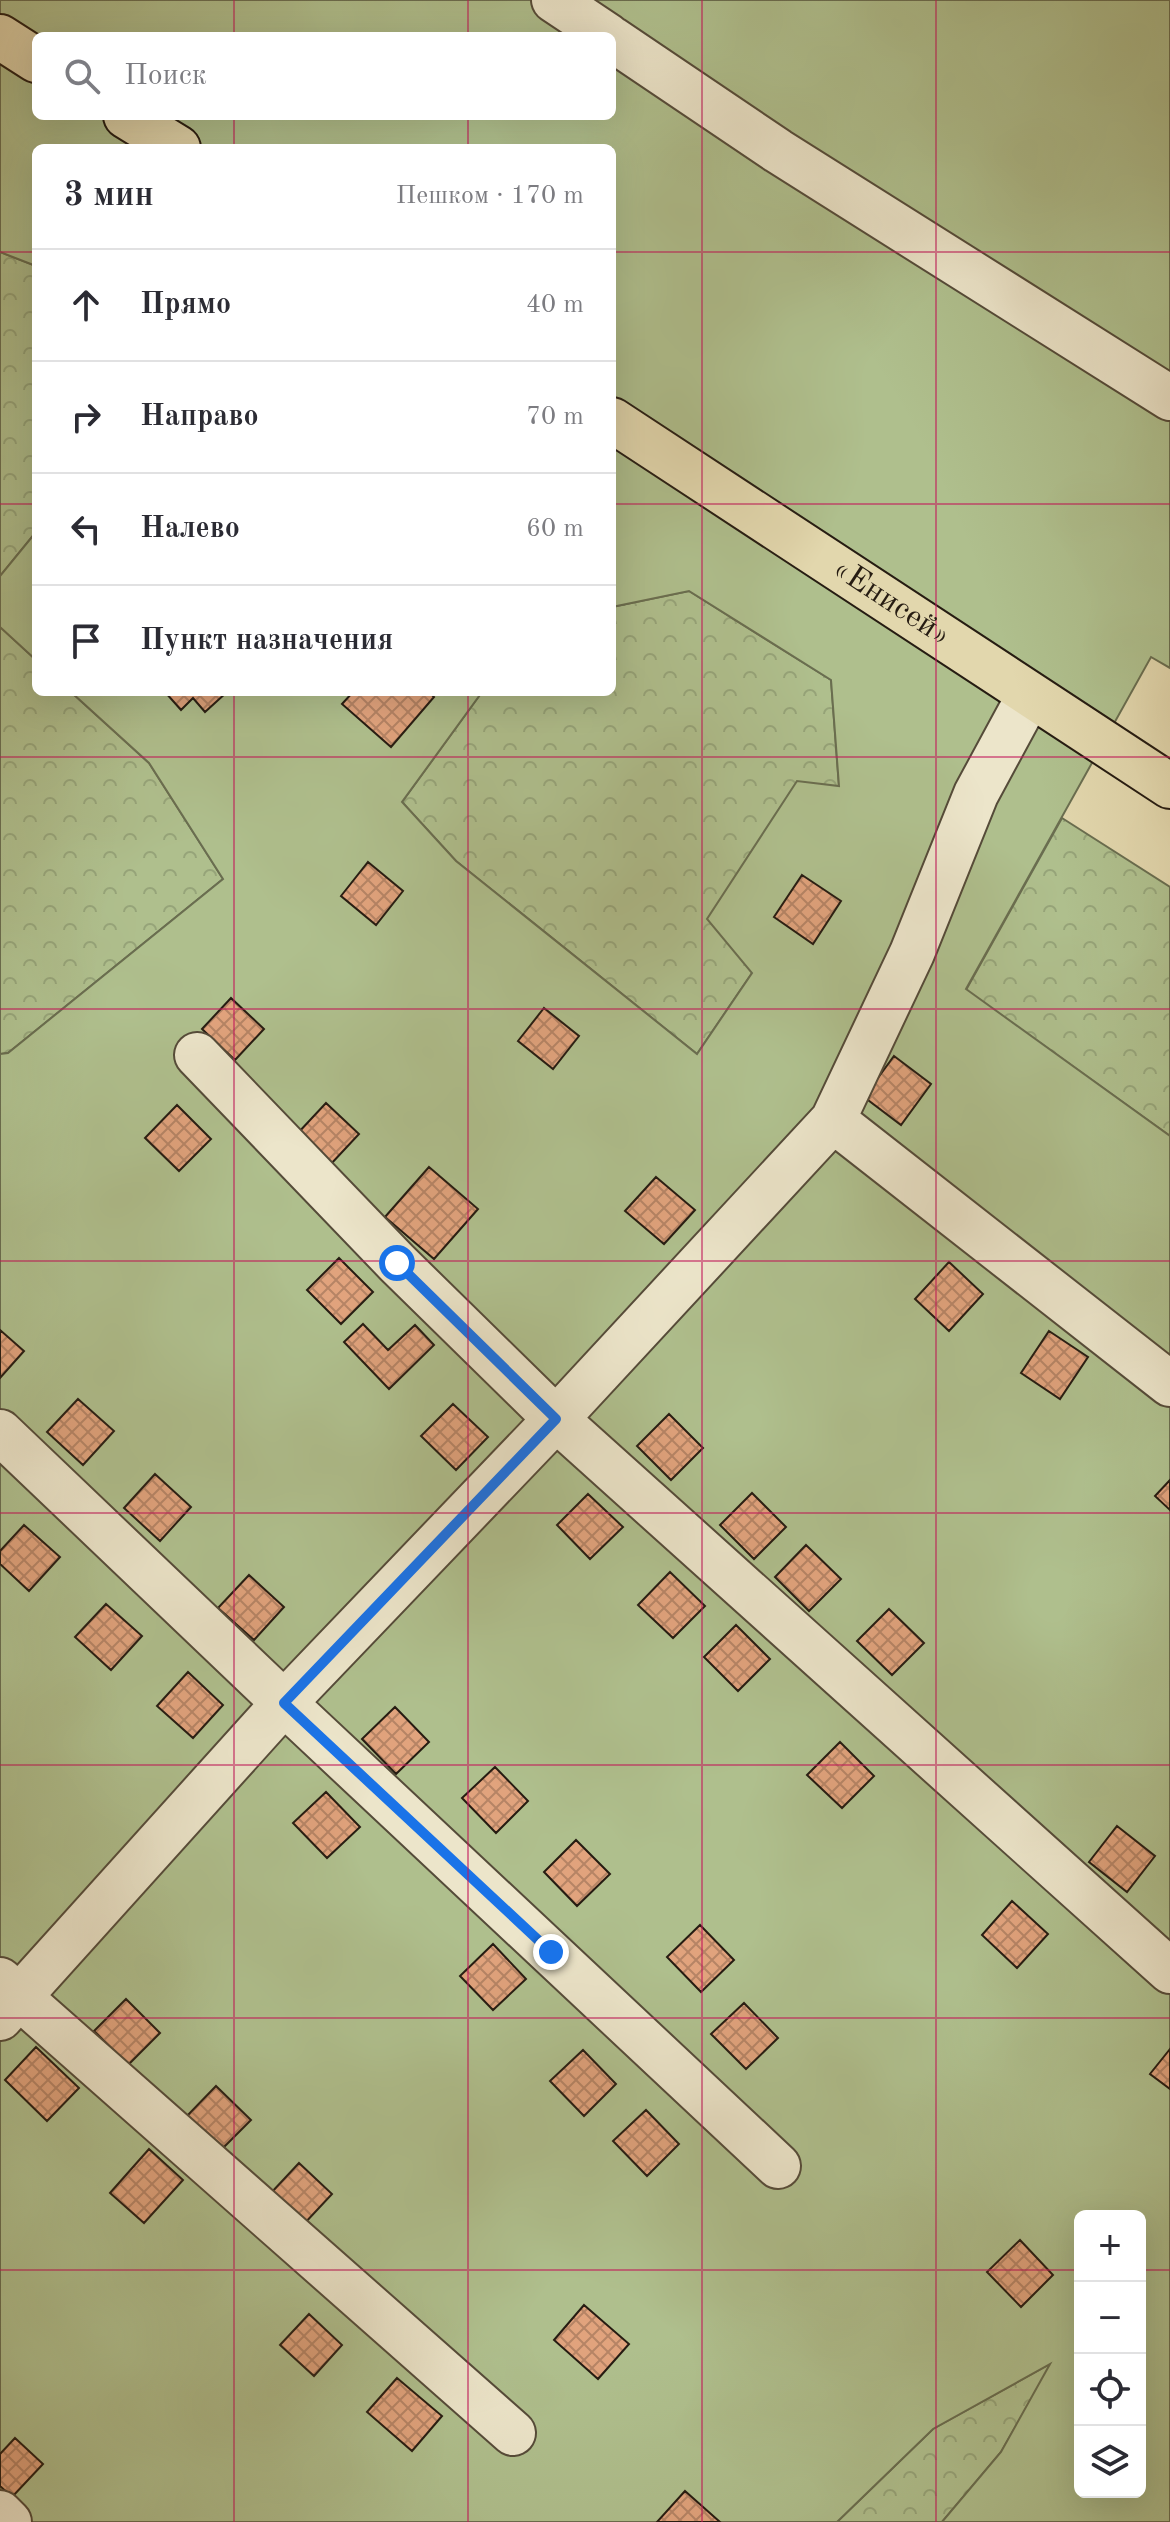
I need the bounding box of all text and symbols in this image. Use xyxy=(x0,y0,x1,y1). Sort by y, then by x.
search box xyxy=(32,32,616,120)
icon: search xyxy=(60,54,104,98)
text: Поиск xyxy=(124,61,207,91)
text: 3 мин xyxy=(64,179,154,213)
text: Пешком · 170 m xyxy=(396,183,584,209)
icon: ahead xyxy=(64,283,108,327)
text: Прямо xyxy=(140,290,231,320)
text: 40 m xyxy=(526,292,584,318)
icon: right xyxy=(64,395,108,439)
text: Направо xyxy=(140,402,259,432)
text: 70 m xyxy=(526,404,584,430)
icon: left xyxy=(64,507,108,551)
text: Налево xyxy=(140,514,240,544)
text: 60 m xyxy=(526,516,584,542)
street label: «Енисей» xyxy=(827,553,956,653)
icon: arrive xyxy=(64,619,108,663)
text: Пункт назначения xyxy=(140,626,393,656)
route start xyxy=(379,1245,415,1281)
route end xyxy=(533,1934,569,1970)
map controls xyxy=(1074,2210,1146,2498)
button: + xyxy=(1074,2210,1146,2282)
button: − xyxy=(1074,2282,1146,2354)
button: locate xyxy=(1074,2354,1146,2426)
button: layers xyxy=(1074,2426,1146,2498)

